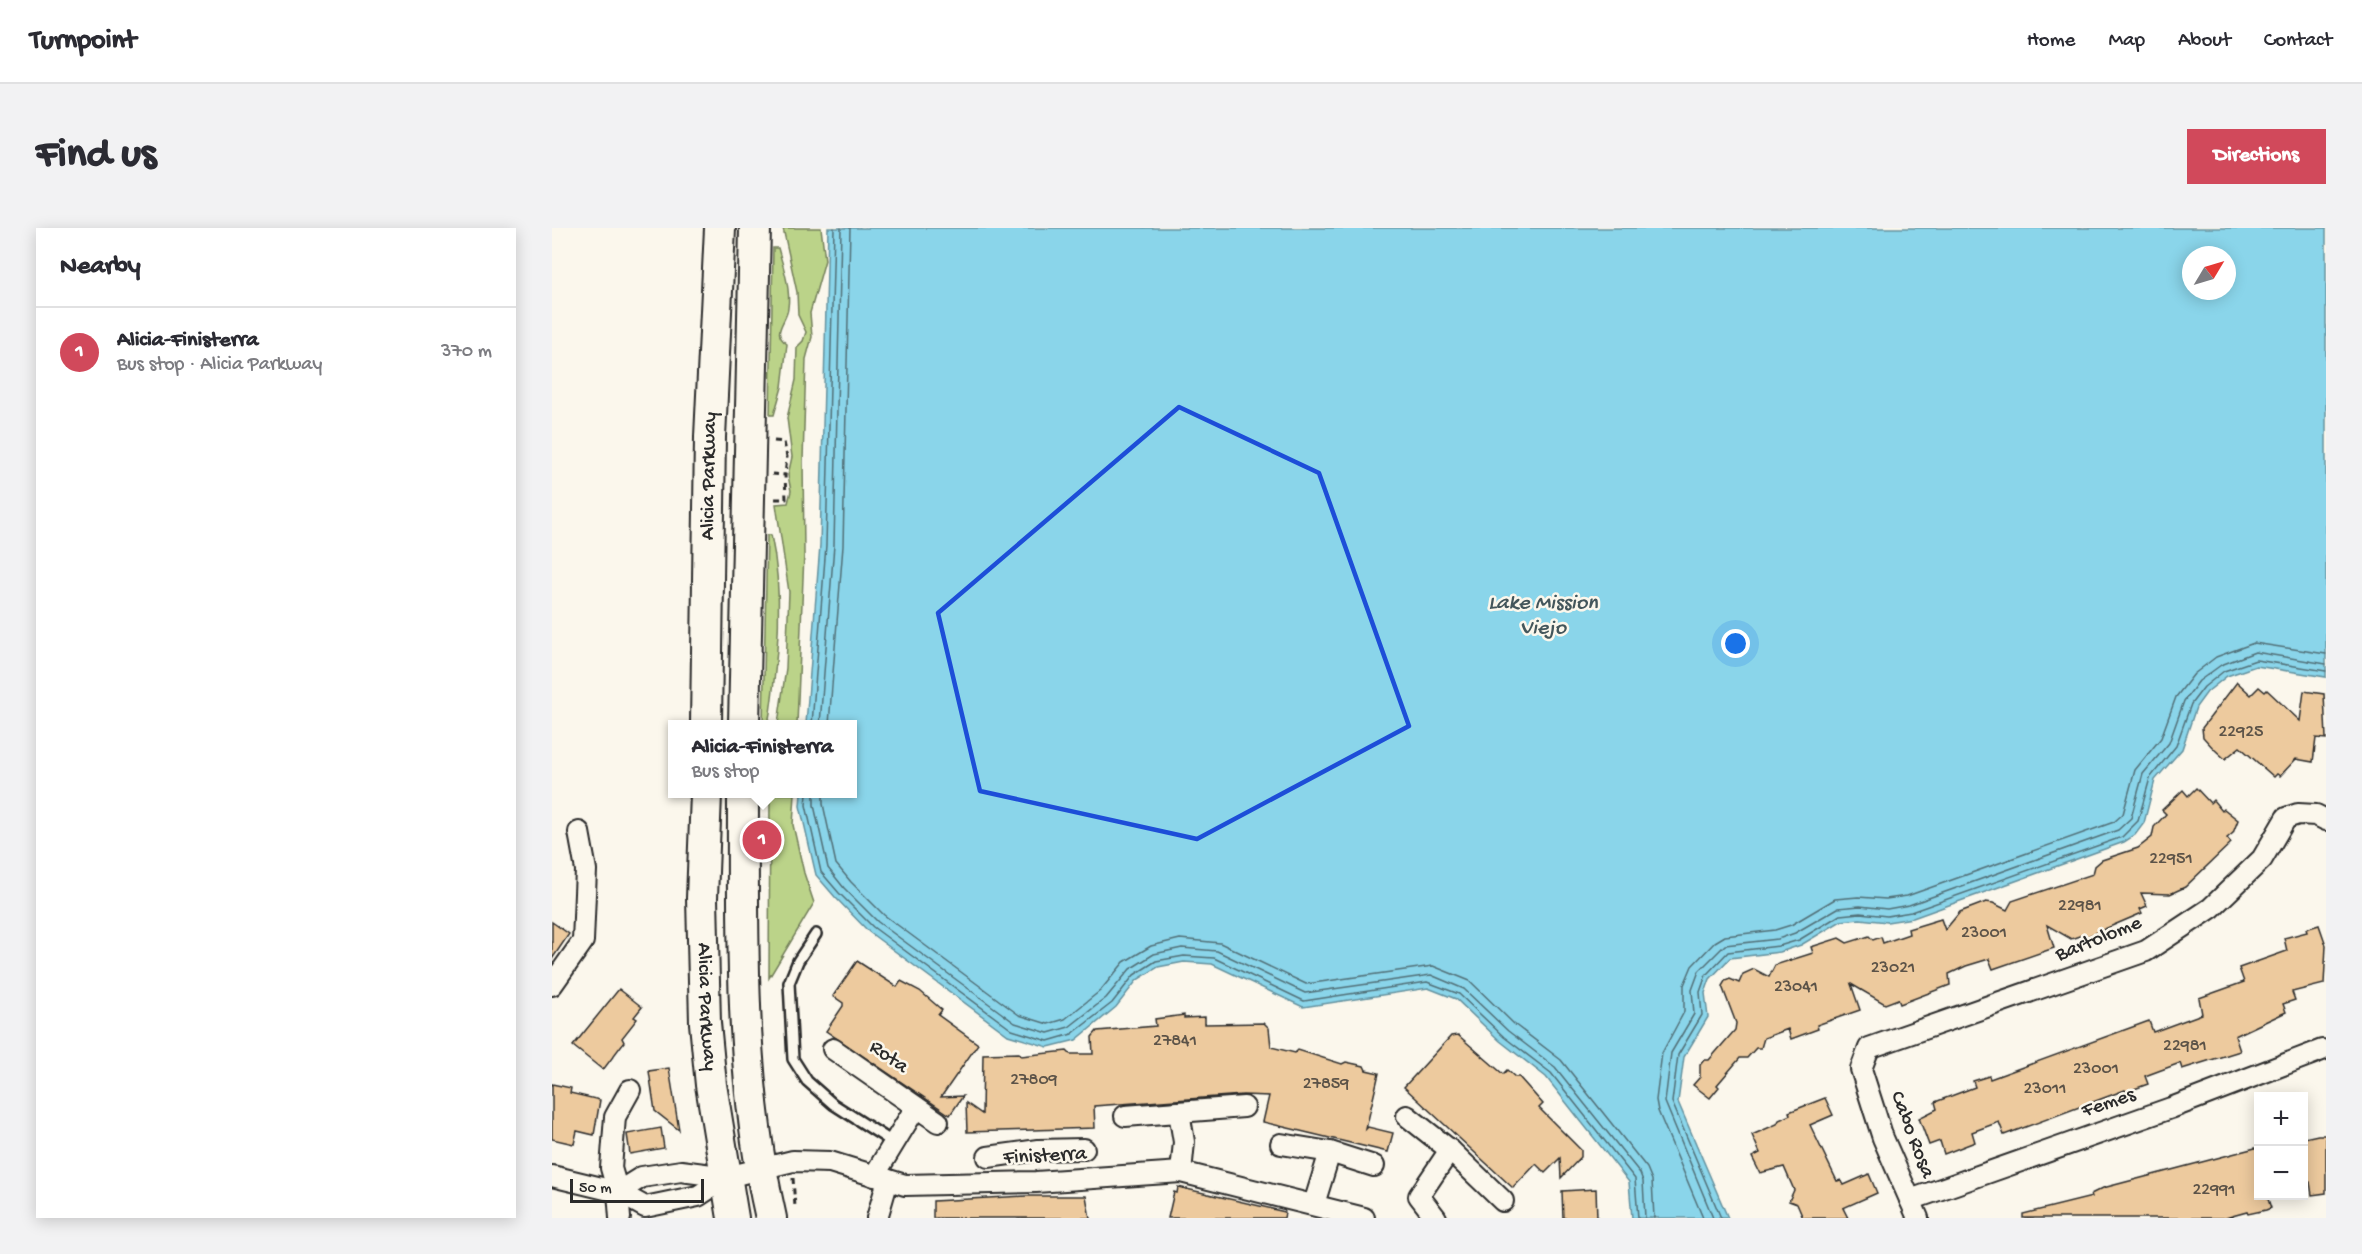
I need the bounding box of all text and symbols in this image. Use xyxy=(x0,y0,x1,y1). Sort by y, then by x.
text: Turnpoint xyxy=(30,25,136,58)
text: Home xyxy=(2027,29,2075,54)
text: Map xyxy=(2108,29,2145,54)
text: About xyxy=(2178,29,2231,54)
text: Contact xyxy=(2264,29,2332,54)
button: Directions xyxy=(2187,129,2326,184)
text: Find us xyxy=(36,132,156,181)
north arrow xyxy=(2182,246,2236,300)
text: Nearby xyxy=(60,252,141,283)
text: Alicia-Finisterra xyxy=(117,328,258,354)
text: 1 xyxy=(75,341,84,364)
text: 370 m xyxy=(441,341,492,364)
text: Bus stop · Alicia Parkway xyxy=(117,354,322,377)
street label: Alicia Parkway xyxy=(696,411,724,540)
water label: Lake Mission Viejo xyxy=(1488,591,1598,642)
your location xyxy=(1721,629,1750,658)
popup xyxy=(668,720,857,798)
house number: 22925 xyxy=(2219,722,2263,743)
text: Alicia-Finisterra xyxy=(692,735,833,761)
text: Bus stop xyxy=(692,761,759,784)
pin: 1 xyxy=(742,818,782,862)
house number: 22951 xyxy=(2149,849,2193,870)
house number: 22981 xyxy=(2058,896,2102,917)
street label: Bartolome xyxy=(2051,911,2147,969)
house number: 23001 xyxy=(1961,923,2007,944)
street label: Alicia Parkway xyxy=(691,942,722,1072)
house number: 23021 xyxy=(1871,958,1915,979)
house number: 23041 xyxy=(1774,977,1818,998)
house number: 27841 xyxy=(1153,1031,1197,1052)
street label: Rota xyxy=(864,1036,914,1081)
house number: 22981 xyxy=(2163,1036,2207,1057)
house number: 23001 xyxy=(2073,1059,2119,1080)
house number: 27809 xyxy=(1010,1070,1058,1091)
house number: 27859 xyxy=(1303,1074,1349,1095)
house number: 23011 xyxy=(2024,1079,2066,1100)
street label: Femes xyxy=(2078,1083,2140,1125)
street label: Cabo Rosa xyxy=(1883,1088,1940,1183)
map controls xyxy=(2254,1092,2308,1200)
button: + xyxy=(2254,1092,2308,1146)
street label: Finisterra xyxy=(1002,1142,1089,1172)
button: − xyxy=(2254,1146,2308,1200)
scale bar xyxy=(570,1176,704,1204)
text: 50 m xyxy=(579,1180,612,1199)
house number: 22991 xyxy=(2193,1180,2235,1201)

